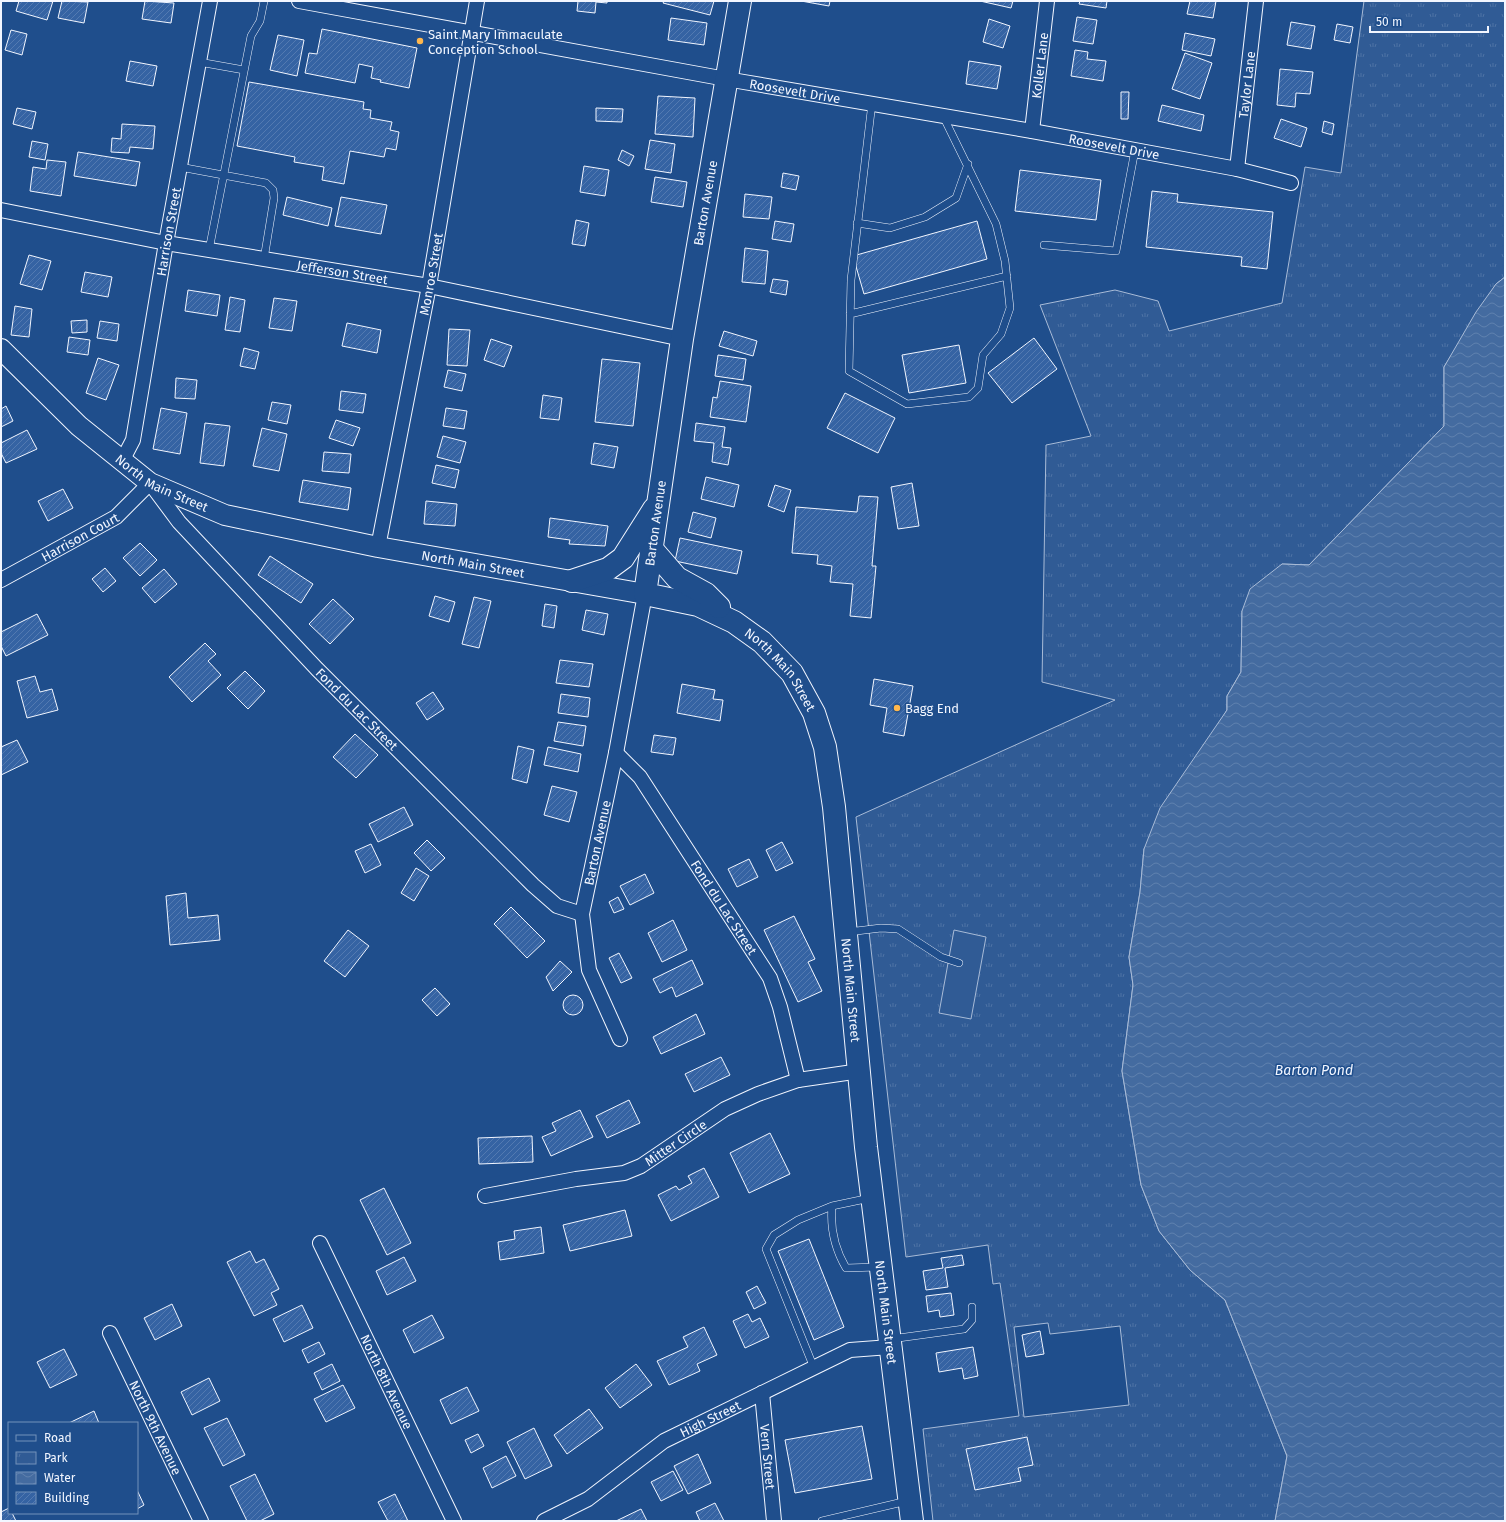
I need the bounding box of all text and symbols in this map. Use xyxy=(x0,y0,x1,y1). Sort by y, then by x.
scale bar xyxy=(1370,8,1488,34)
text: 50 m xyxy=(1376,15,1402,29)
place label: Saint Mary Immaculate Conception School xyxy=(428,27,563,57)
street label: Koller Lane xyxy=(1029,32,1051,99)
marker: Saint Mary Immaculate Conception School xyxy=(415,36,425,46)
street label: Taylor Lane xyxy=(1236,50,1258,119)
street label: Roosevelt Drive xyxy=(748,76,841,106)
street label: Roosevelt Drive xyxy=(1067,131,1161,162)
street label: Barton Avenue xyxy=(691,159,720,247)
street label: Harrison Street xyxy=(154,186,184,277)
street label: Monroe Street xyxy=(416,232,446,317)
street label: Jefferson Street xyxy=(296,258,389,287)
street label: North Main Street xyxy=(112,451,211,515)
street label: Barton Avenue xyxy=(642,479,669,567)
street label: Harrison Court xyxy=(39,510,122,565)
street label: North Main Street xyxy=(420,548,526,581)
street label: North Main Street xyxy=(742,625,819,714)
street label: Fond du Lac Street xyxy=(313,665,401,754)
place label: Bagg End xyxy=(905,701,959,716)
marker: Bagg End xyxy=(892,703,902,713)
street label: Barton Avenue xyxy=(581,799,614,887)
street label: Fond du Lac Street xyxy=(688,857,760,958)
street label: North Main Street xyxy=(838,937,863,1043)
water label: Barton Pond xyxy=(1275,1062,1353,1079)
street label: Mitter Circle xyxy=(642,1117,709,1169)
street label: North Main Street xyxy=(872,1259,900,1365)
street label: North 8th Avenue xyxy=(357,1332,416,1432)
street label: North 9th Avenue xyxy=(126,1378,185,1477)
street label: High Street xyxy=(677,1398,743,1440)
legend xyxy=(8,1422,138,1514)
street label: Vern Street xyxy=(757,1423,778,1490)
text: Road xyxy=(44,1431,72,1445)
text: Park xyxy=(44,1451,68,1465)
text: Water xyxy=(44,1471,76,1485)
text: Building xyxy=(44,1491,90,1505)

